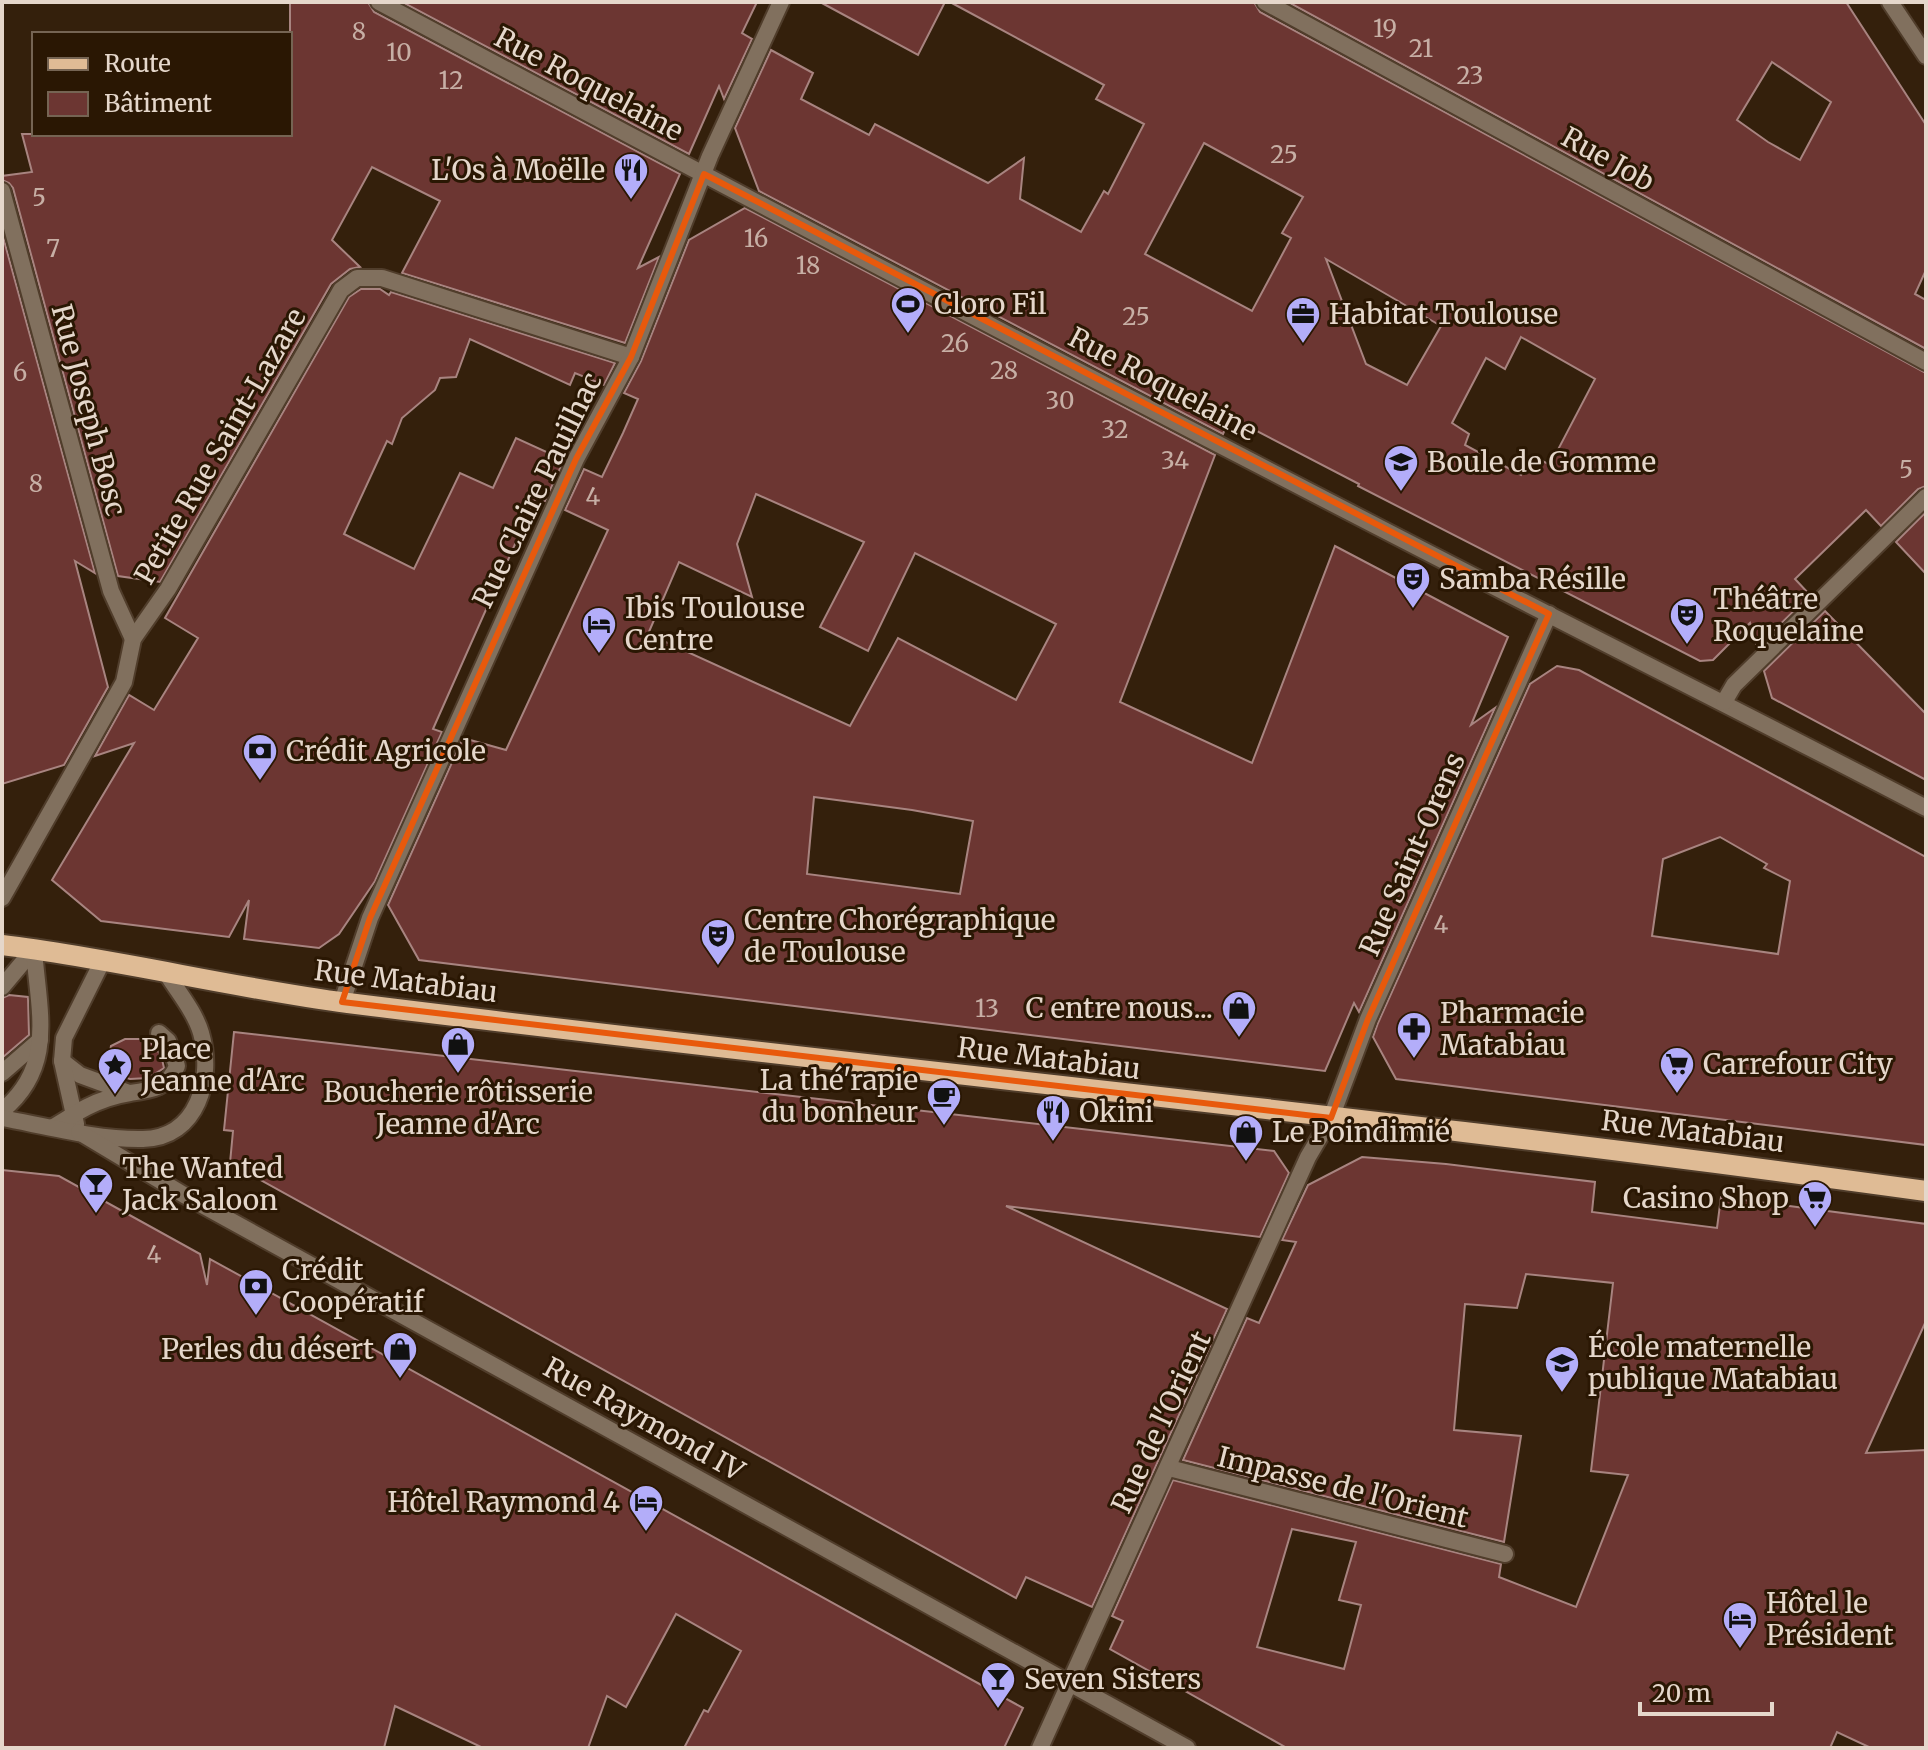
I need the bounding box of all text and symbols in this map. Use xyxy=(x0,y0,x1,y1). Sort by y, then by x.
house number: 19 xyxy=(1373,13,1397,44)
house number: 8 xyxy=(352,16,366,47)
street label: Rue Roquelaine xyxy=(488,19,690,149)
legend xyxy=(32,32,292,136)
house number: 21 xyxy=(1409,33,1433,64)
house number: 10 xyxy=(386,37,412,68)
text: Route xyxy=(104,48,171,79)
house number: 23 xyxy=(1456,60,1484,91)
house number: 12 xyxy=(439,65,463,96)
text: Bâtiment xyxy=(104,88,213,119)
street label: Rue Job xyxy=(1555,119,1661,199)
house number: 25 xyxy=(1270,139,1298,170)
restaurant icon: L'Os à Moëlle xyxy=(612,151,650,201)
place label: L'Os à Moëlle xyxy=(431,152,605,188)
house number: 5 xyxy=(32,182,46,213)
house number: 16 xyxy=(744,223,768,254)
house number: 7 xyxy=(46,233,60,264)
house number: 18 xyxy=(796,250,820,281)
sports icon: Cloro Fil xyxy=(889,285,927,335)
place label: Cloro Fil xyxy=(934,286,1047,322)
office icon: Habitat Toulouse xyxy=(1284,295,1322,345)
place label: Habitat Toulouse xyxy=(1329,296,1558,332)
street label: Rue Joseph Bosc xyxy=(43,300,135,520)
house number: 25 xyxy=(1122,301,1150,332)
street label: Petite Rue Saint-Lazare xyxy=(126,302,314,590)
street label: Rue Roquelaine xyxy=(1062,319,1264,449)
house number: 26 xyxy=(941,328,969,359)
house number: 28 xyxy=(990,355,1018,386)
house number: 6 xyxy=(13,357,27,388)
street label: Rue Claire Pauilhac xyxy=(464,367,610,613)
house number: 30 xyxy=(1046,385,1074,416)
house number: 32 xyxy=(1101,414,1129,445)
school or university icon: Boule de Gomme xyxy=(1382,443,1420,493)
place label: Boule de Gomme xyxy=(1427,444,1656,480)
house number: 34 xyxy=(1161,445,1189,476)
house number: 5 xyxy=(1899,454,1913,485)
house number: 8 xyxy=(29,468,43,499)
house number: 4 xyxy=(586,481,601,512)
theatre icon: Samba Résille xyxy=(1394,560,1432,610)
place label: Samba Résille xyxy=(1439,561,1626,597)
place label: Théâtre Roquelaine xyxy=(1713,581,1864,649)
place label: Ibis Toulouse Centre xyxy=(625,590,805,658)
theatre icon: Théâtre Roquelaine xyxy=(1668,596,1706,646)
hotel icon: Ibis Toulouse Centre xyxy=(580,605,618,655)
bank icon: Crédit Agricole xyxy=(241,732,279,782)
place label: Crédit Agricole xyxy=(286,733,486,769)
street label: Rue Saint-Orens xyxy=(1351,747,1473,961)
place label: Centre Chorégraphique de Toulouse xyxy=(744,902,1055,970)
house number: 4 xyxy=(1434,909,1449,940)
theatre icon: Centre Chorégraphique de Toulouse xyxy=(699,917,737,967)
street label: Rue Matabiau xyxy=(312,952,500,1010)
shop icon: C entre nous... xyxy=(1220,989,1258,1039)
place label: C entre nous... xyxy=(1025,990,1213,1026)
house number: 13 xyxy=(975,993,999,1024)
place label: Pharmacie Matabiau xyxy=(1440,995,1584,1063)
pharmacy icon: Pharmacie Matabiau xyxy=(1395,1010,1433,1060)
shop icon: Boucherie rôtisserie Jeanne d'Arc xyxy=(439,1025,477,1075)
street label: Rue Matabiau xyxy=(955,1029,1143,1087)
place label: Place Jeanne d'Arc xyxy=(140,1031,305,1099)
supermarket icon: Carrefour City xyxy=(1658,1045,1696,1095)
place icon: Place Jeanne d'Arc xyxy=(96,1046,134,1096)
place label: Carrefour City xyxy=(1703,1046,1894,1082)
place label: La thé'rapie du bonheur xyxy=(760,1062,918,1130)
place label: Boucherie rôtisserie Jeanne d'Arc xyxy=(323,1074,593,1142)
cafe icon: La thé'rapie du bonheur xyxy=(925,1077,963,1127)
restaurant icon: Okini xyxy=(1034,1093,1072,1143)
place label: Okini xyxy=(1079,1094,1154,1130)
street label: Rue Matabiau xyxy=(1599,1102,1787,1160)
shop icon: Le Poindimié xyxy=(1227,1113,1265,1163)
place label: Le Poindimié xyxy=(1272,1114,1450,1150)
place label: The Wanted Jack Saloon xyxy=(121,1150,284,1218)
bar icon: The Wanted Jack Saloon xyxy=(77,1165,115,1215)
supermarket icon: Casino Shop xyxy=(1796,1179,1834,1229)
place label: Casino Shop xyxy=(1623,1180,1789,1216)
house number: 4 xyxy=(147,1239,162,1270)
place label: Crédit Coopératif xyxy=(282,1252,425,1320)
bank icon: Crédit Coopératif xyxy=(237,1267,275,1317)
street label: Rue de l'Orient xyxy=(1103,1325,1219,1519)
place label: École maternelle publique Matabiau xyxy=(1588,1329,1838,1397)
shop icon: Perles du désert xyxy=(381,1330,419,1380)
place label: Perles du désert xyxy=(161,1331,374,1367)
school or university icon: École maternelle publique Matabiau xyxy=(1543,1344,1581,1394)
street label: Rue Raymond IV xyxy=(537,1349,752,1490)
street label: Impasse de l'Orient xyxy=(1214,1438,1472,1536)
hotel icon: Hôtel Raymond 4 xyxy=(627,1483,665,1533)
place label: Hôtel Raymond 4 xyxy=(387,1484,620,1520)
place label: Hôtel le Président xyxy=(1766,1585,1894,1653)
hotel icon: Hôtel le Président xyxy=(1721,1600,1759,1650)
bar icon: Seven Sisters xyxy=(979,1660,1017,1710)
place label: Seven Sisters xyxy=(1024,1661,1201,1697)
scale bar xyxy=(1640,1666,1772,1716)
text: 20 m xyxy=(1652,1678,1711,1709)

